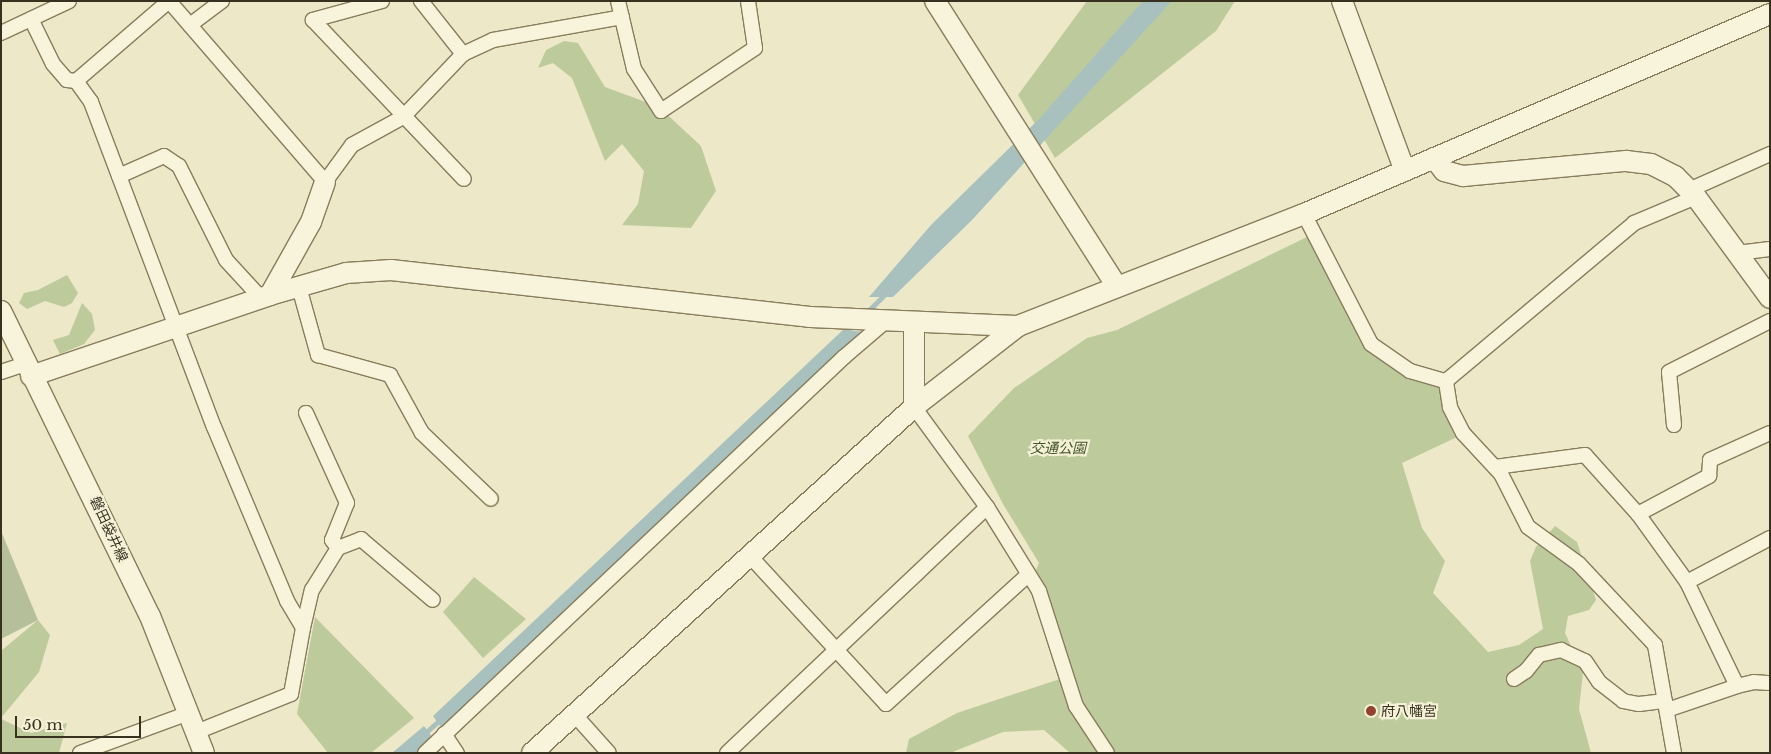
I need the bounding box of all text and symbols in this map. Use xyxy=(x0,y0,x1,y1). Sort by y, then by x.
park label: 交通公園 xyxy=(1030,440,1086,456)
street label: 磐田袋井線 xyxy=(87,494,131,564)
place label: 府八幡宮 xyxy=(1381,703,1437,719)
marker: 府八幡宮 xyxy=(1365,705,1377,717)
scale bar xyxy=(18,706,144,738)
text: 50 m xyxy=(23,715,63,734)

